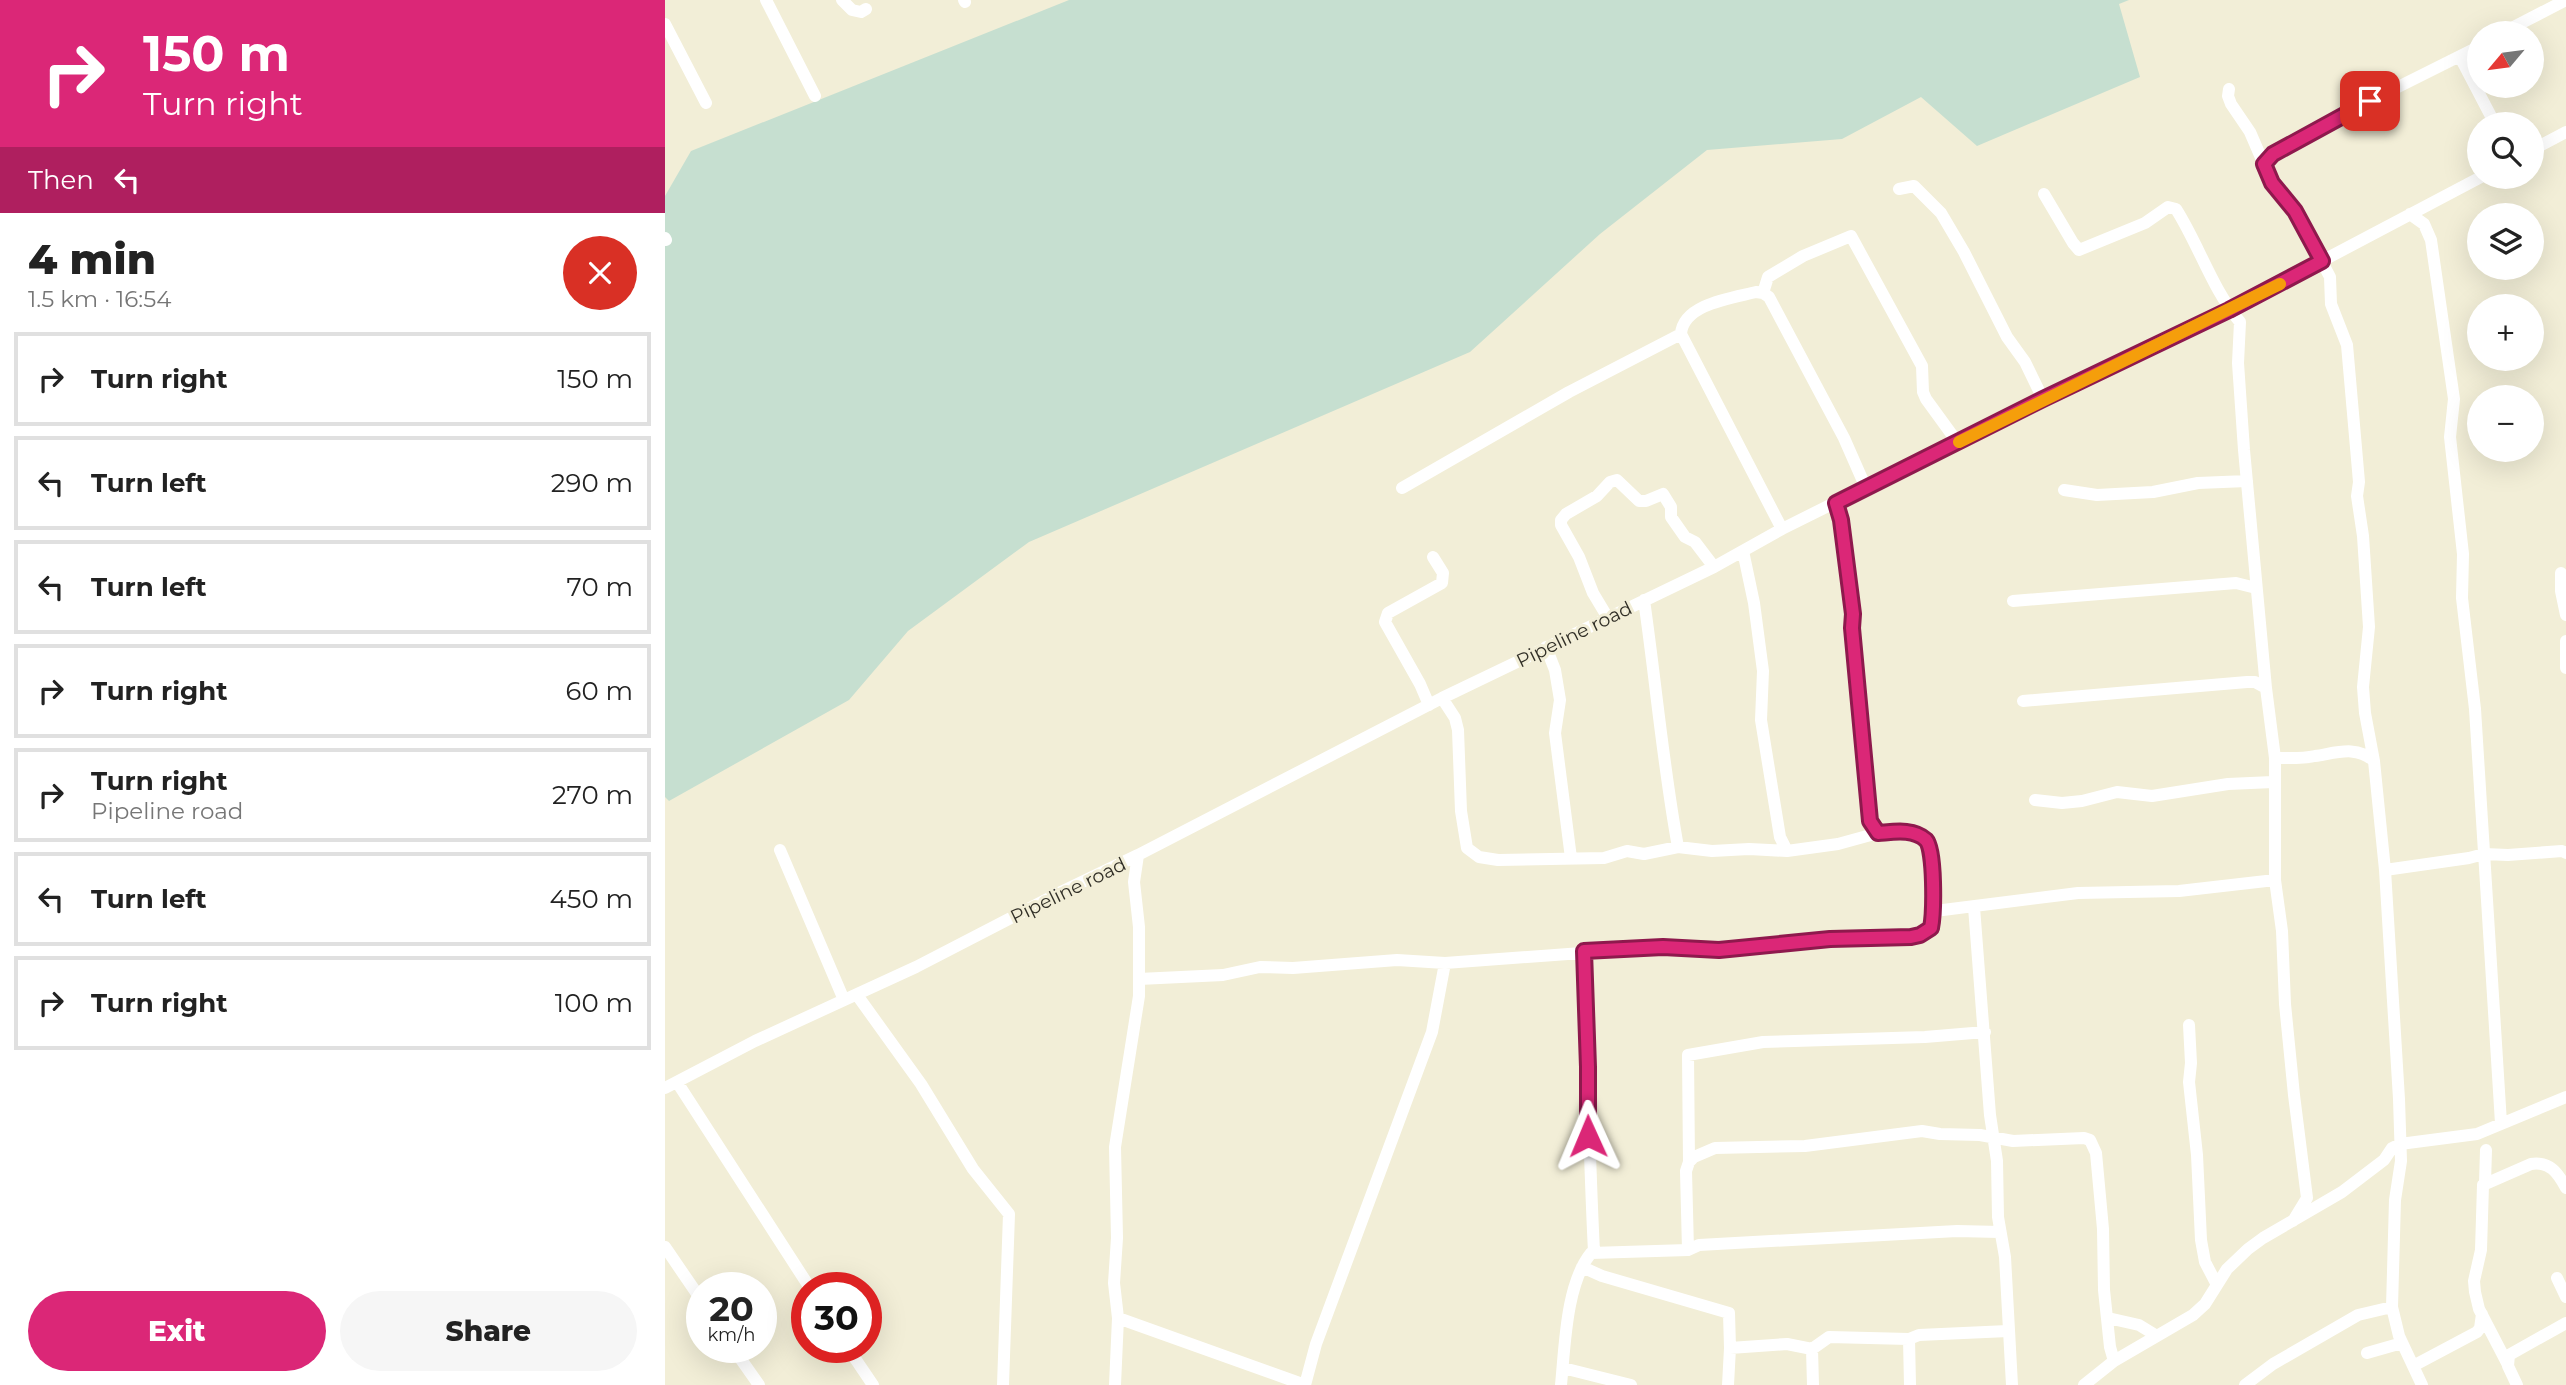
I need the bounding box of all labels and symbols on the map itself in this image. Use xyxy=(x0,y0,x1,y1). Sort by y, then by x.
north arrow xyxy=(2467,21,2545,98)
pin xyxy=(2340,71,2400,131)
street label: Pipeline road xyxy=(1513,597,1636,672)
street label: Pipeline road xyxy=(1007,853,1130,928)
position arrow xyxy=(1551,1099,1625,1173)
speed limit sign: 30 xyxy=(791,1272,882,1363)

